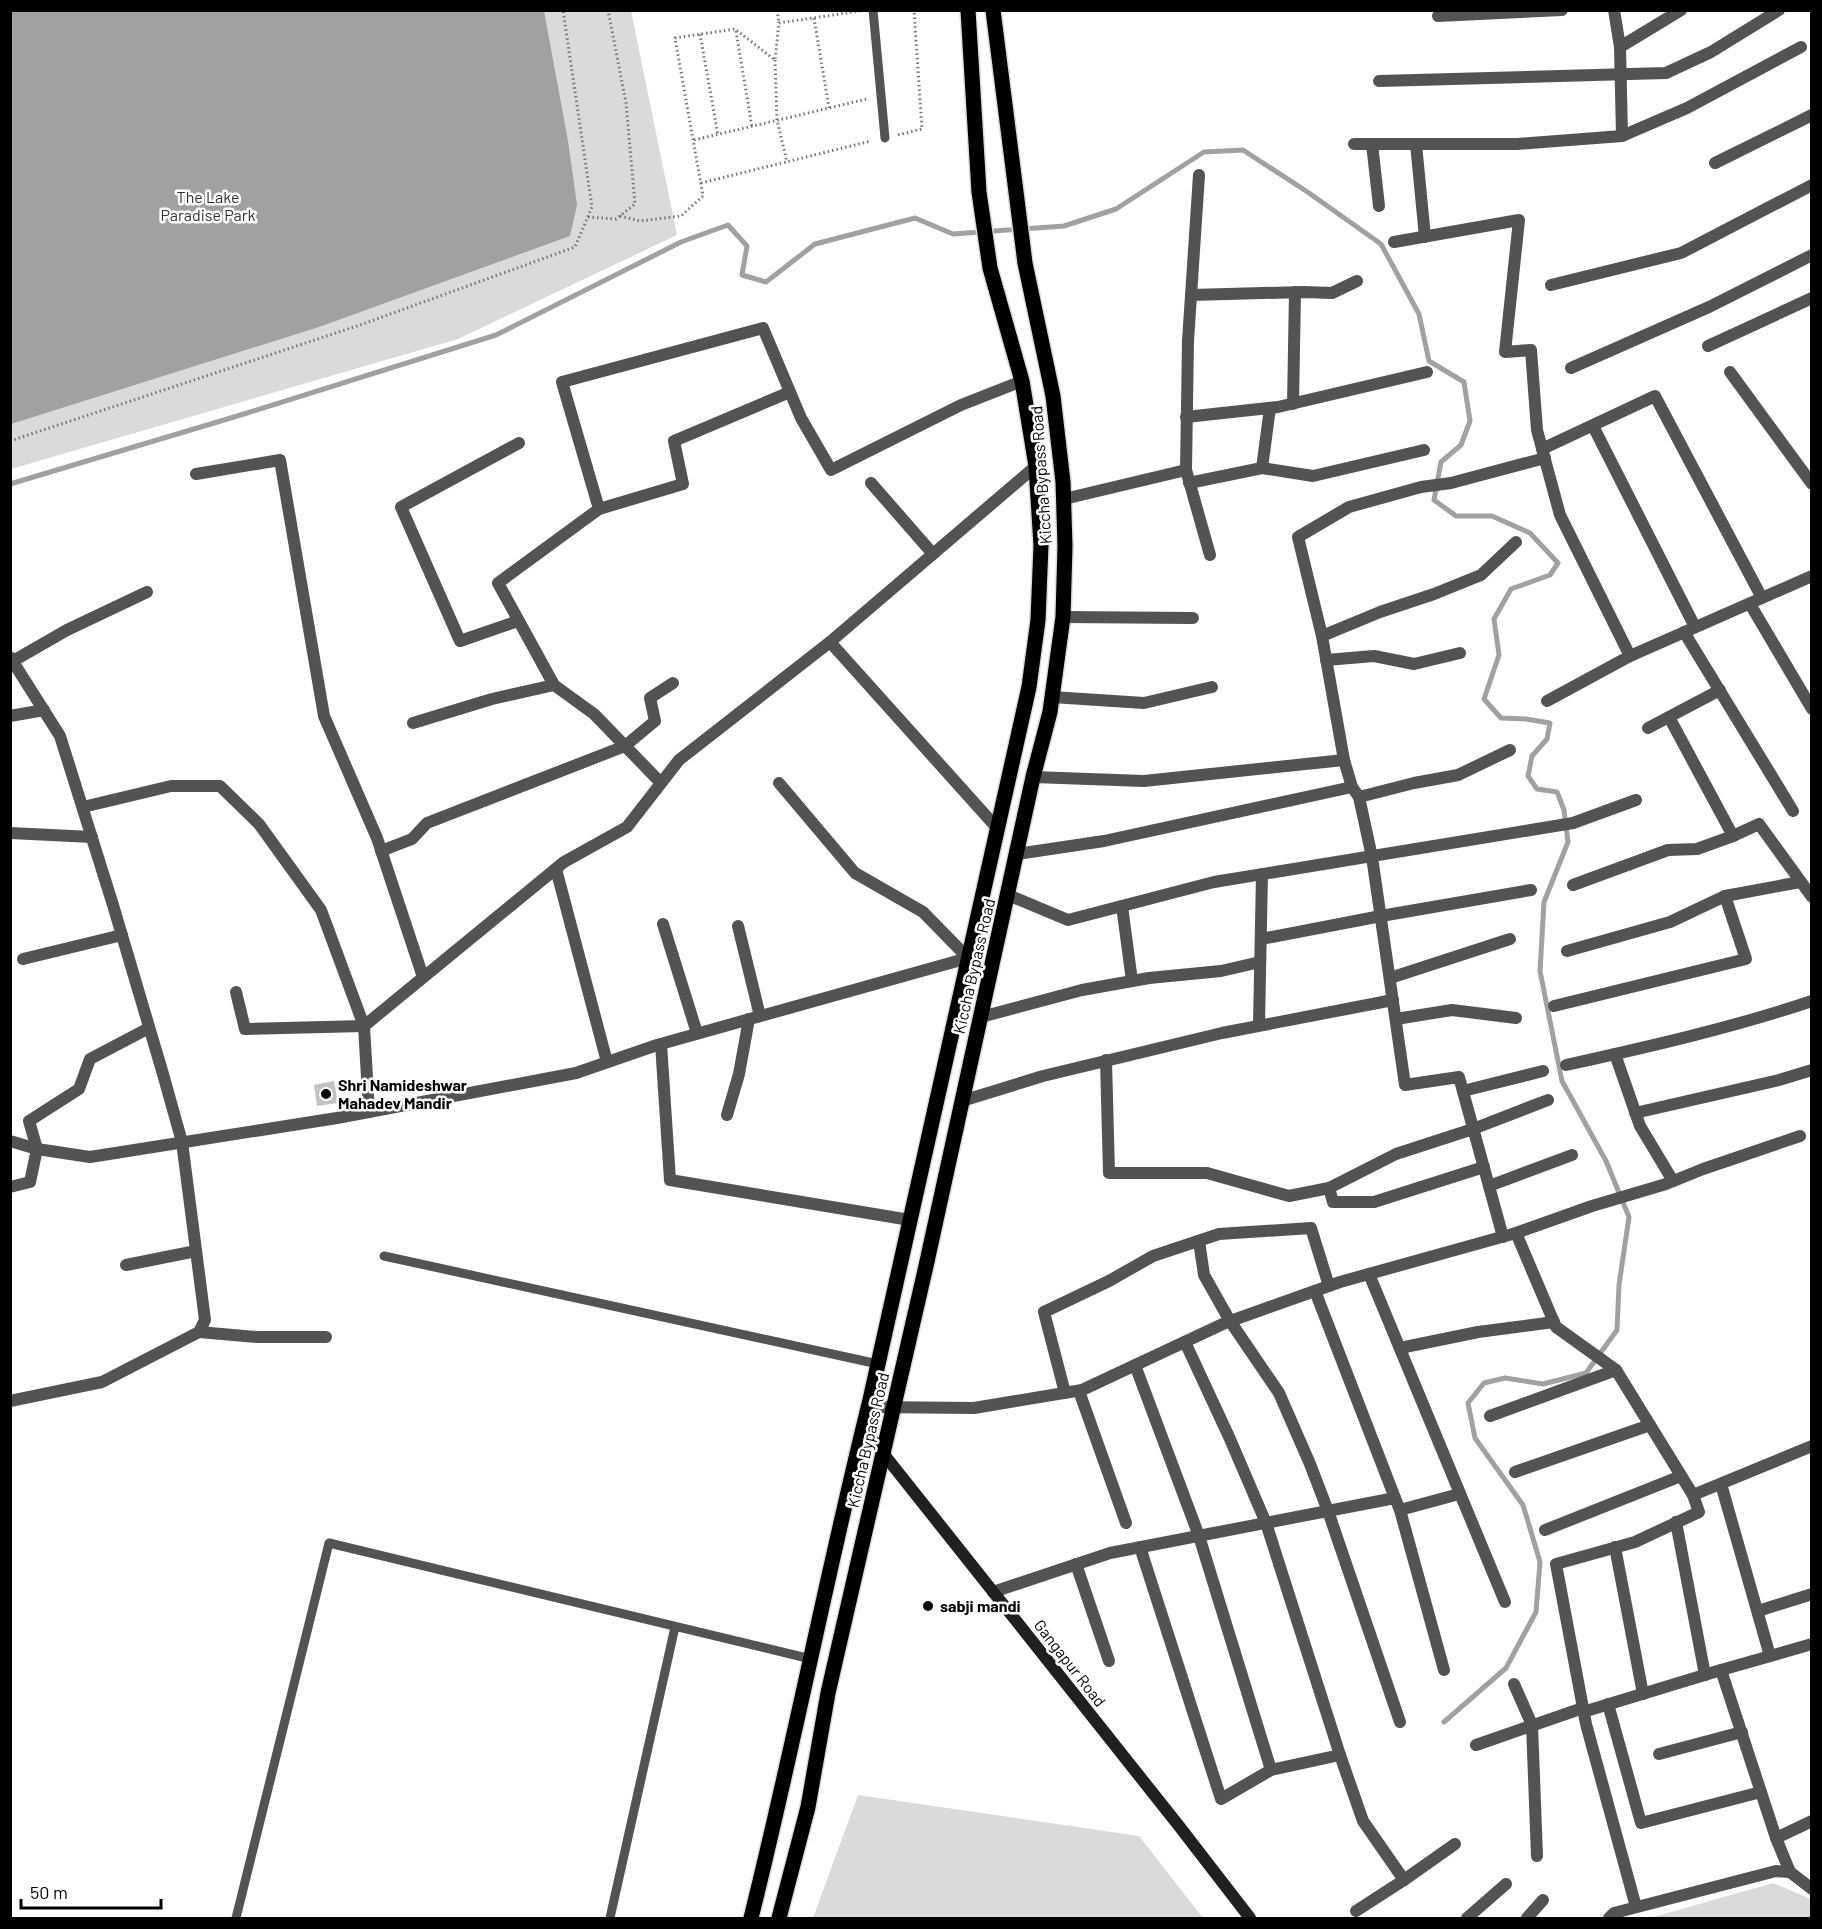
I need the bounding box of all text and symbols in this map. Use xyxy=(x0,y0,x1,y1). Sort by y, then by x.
park label: The Lake Paradise Park xyxy=(160,187,256,224)
street label: Kiccha Bypass Road xyxy=(1026,405,1055,545)
street label: Kiccha Bypass Road xyxy=(949,896,998,1035)
place label: Shri Namideshwar Mahadev Mandir xyxy=(338,1075,467,1112)
marker: Shri Namideshwar Mahadev Mandir xyxy=(319,1087,333,1101)
street label: Kiccha Bypass Road xyxy=(843,1370,892,1509)
place label: sabji mandi xyxy=(940,1596,1021,1615)
marker: sabji mandi xyxy=(921,1599,935,1613)
street label: Gangapur Road xyxy=(1031,1615,1110,1710)
scale bar xyxy=(21,1872,160,1910)
text: 50 m xyxy=(30,1881,68,1903)

